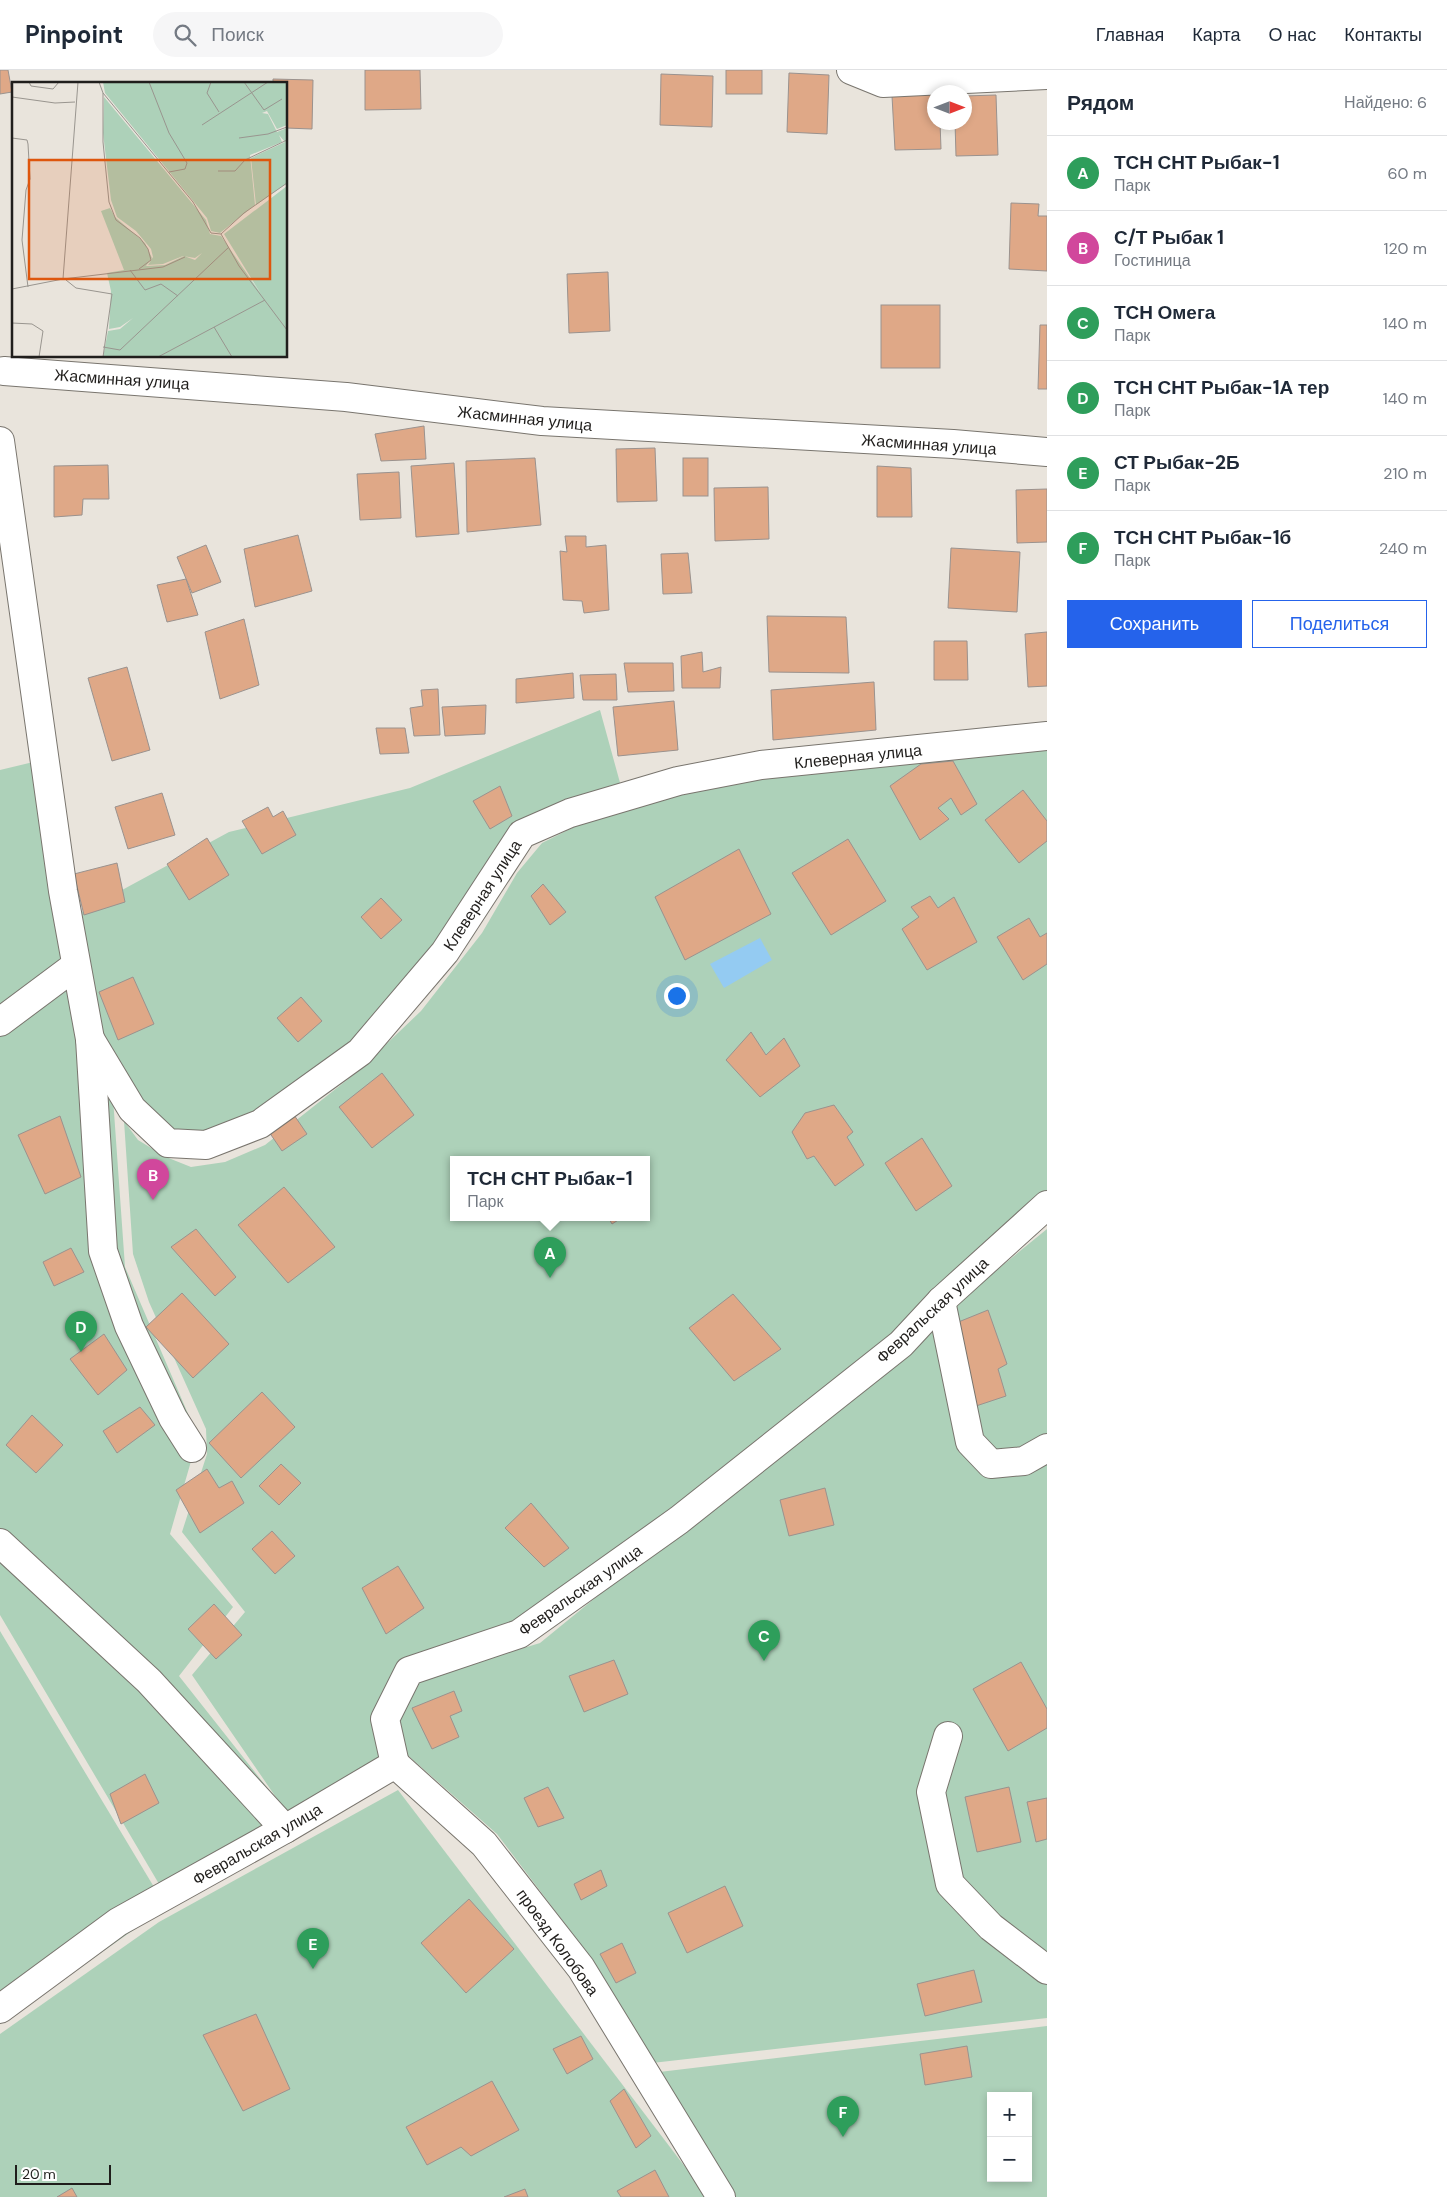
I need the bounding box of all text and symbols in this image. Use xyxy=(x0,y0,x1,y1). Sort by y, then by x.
search box xyxy=(153,12,503,57)
text: Pinpoint xyxy=(25,19,123,50)
icon: search xyxy=(171,21,199,49)
text: Поиск xyxy=(211,22,264,47)
text: Главная xyxy=(1096,23,1164,47)
text: Карта xyxy=(1192,23,1241,47)
text: О нас xyxy=(1269,23,1316,47)
text: Контакты xyxy=(1344,23,1422,47)
inset map xyxy=(12,82,288,358)
north arrow xyxy=(927,85,972,130)
text: Рядом xyxy=(1067,89,1134,117)
text: Найдено: 6 xyxy=(1344,92,1427,113)
text: ТСН СНТ Рыбак-1 xyxy=(1114,150,1280,175)
text: A xyxy=(1077,163,1089,184)
text: 60 m xyxy=(1387,163,1427,184)
text: Парк xyxy=(1114,175,1150,196)
text: С/Т Рыбак 1 xyxy=(1114,225,1224,250)
text: B xyxy=(1078,238,1088,259)
text: 120 m xyxy=(1383,238,1427,259)
text: Гостиница xyxy=(1114,250,1191,271)
text: ТСН Омега xyxy=(1114,300,1215,325)
text: C xyxy=(1077,313,1089,334)
text: 140 m xyxy=(1383,313,1427,334)
text: Парк xyxy=(1114,325,1150,346)
street label: Жасминная улица xyxy=(54,364,190,395)
text: ТСН СНТ Рыбак-1А тер xyxy=(1114,375,1329,400)
text: D xyxy=(1077,388,1089,409)
text: 140 m xyxy=(1383,388,1427,409)
text: Парк xyxy=(1114,400,1150,421)
street label: Жасминная улица xyxy=(457,401,593,436)
street label: Жасминная улица xyxy=(861,429,997,460)
text: СТ Рыбак-2Б xyxy=(1114,450,1240,475)
text: E xyxy=(1078,463,1088,484)
text: 210 m xyxy=(1383,463,1427,484)
text: Парк xyxy=(1114,475,1150,496)
text: ТСН СНТ Рыбак-1б xyxy=(1114,525,1291,550)
text: F xyxy=(1079,538,1087,559)
text: 240 m xyxy=(1379,538,1427,559)
text: Парк xyxy=(1114,550,1150,571)
button: Сохранить xyxy=(1067,600,1242,648)
button: Поделиться xyxy=(1252,600,1427,648)
street label: Клеверная улица xyxy=(793,739,923,774)
street label: Клеверная улица xyxy=(439,836,526,955)
your location xyxy=(664,983,690,1009)
popup xyxy=(450,1156,650,1221)
pin: B xyxy=(137,1159,169,1200)
text: ТСН СНТ Рыбак-1 xyxy=(467,1166,633,1191)
text: Парк xyxy=(467,1191,503,1212)
pin: A xyxy=(534,1237,566,1278)
street label: Февральская улица xyxy=(872,1253,993,1368)
pin: D xyxy=(65,1311,97,1352)
street label: Февральская улица xyxy=(514,1540,646,1641)
pin: C xyxy=(748,1620,780,1661)
street label: Февральская улица xyxy=(189,1799,326,1890)
street label: проезд Колобова xyxy=(512,1885,604,2000)
pin: E xyxy=(297,1928,329,1969)
map controls xyxy=(987,2092,1032,2182)
button: + xyxy=(987,2092,1032,2137)
pin: F xyxy=(827,2096,859,2137)
button: − xyxy=(987,2137,1032,2182)
scale bar xyxy=(15,2162,111,2185)
text: 20 m xyxy=(22,2165,56,2183)

